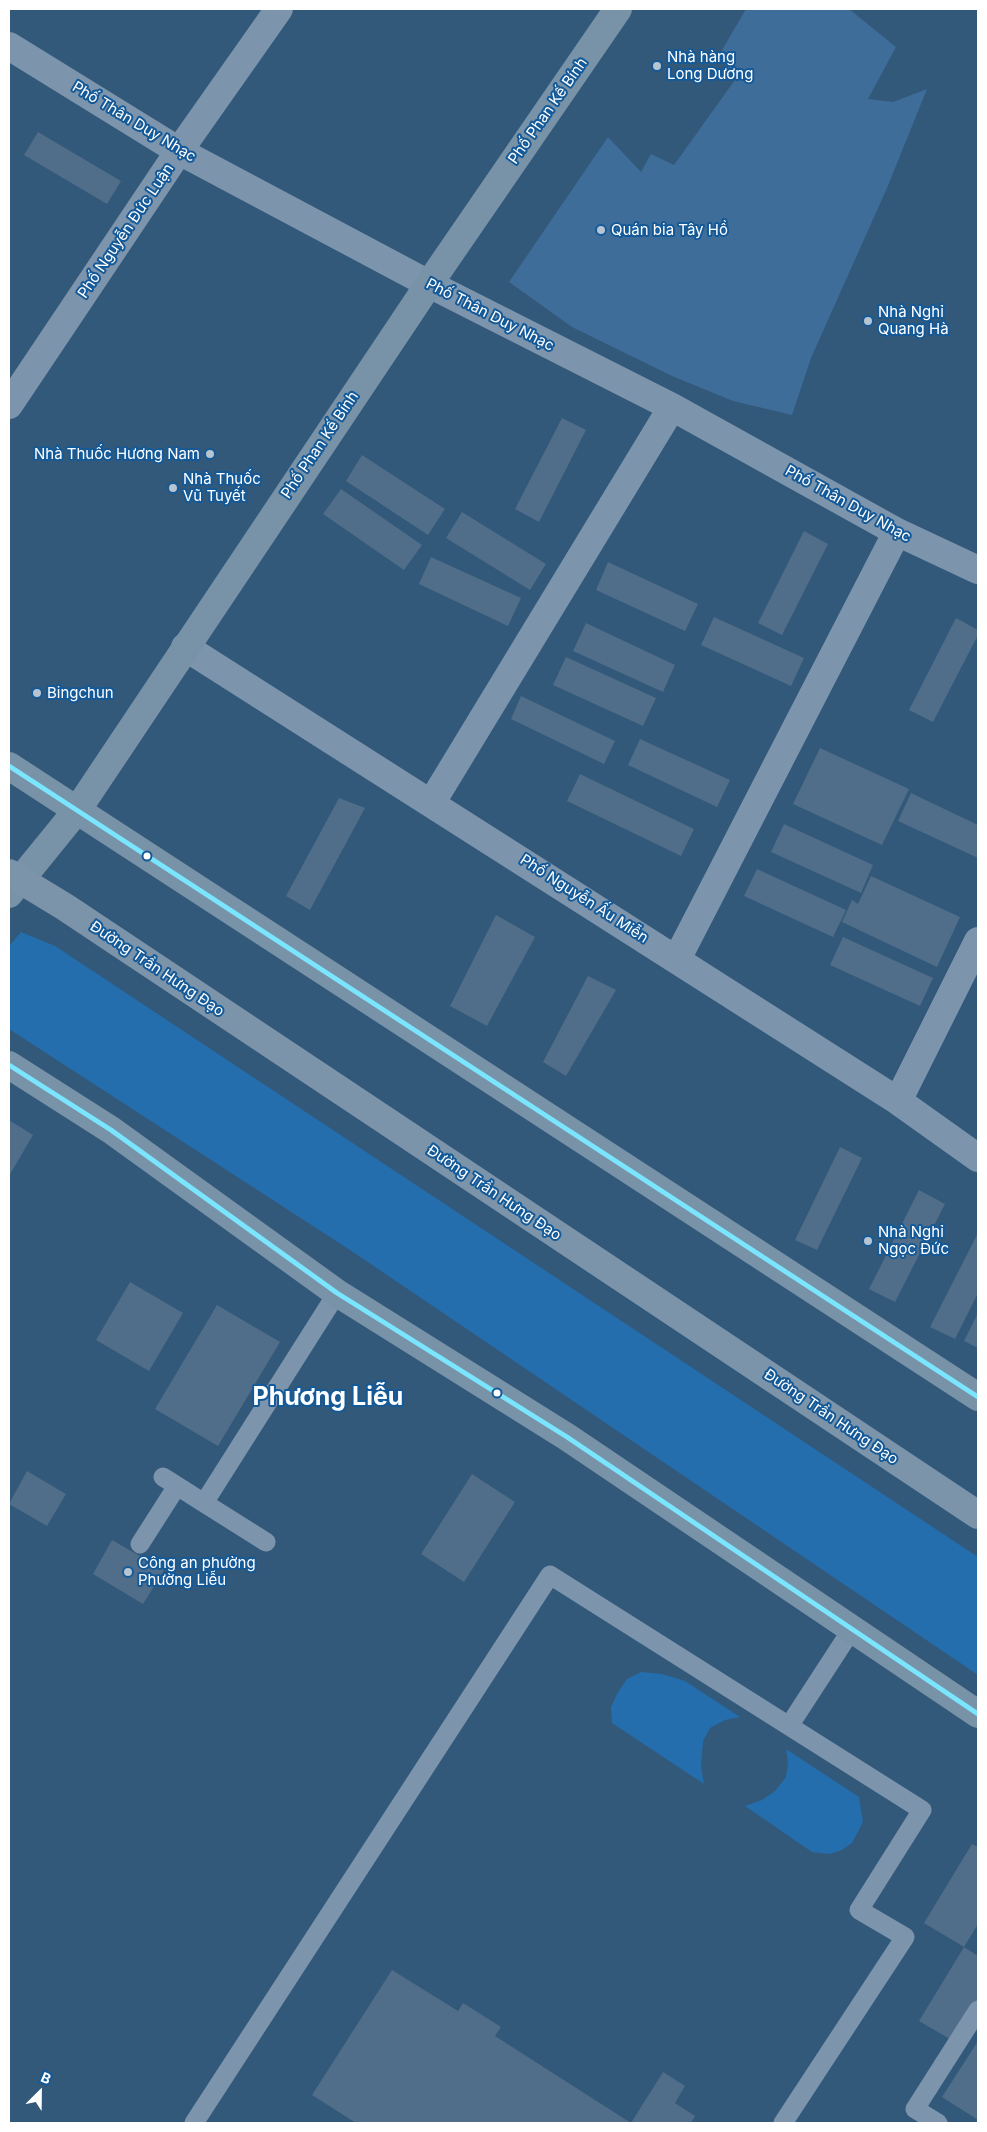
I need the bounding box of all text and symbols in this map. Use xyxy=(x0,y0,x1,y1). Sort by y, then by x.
place label: Nhà hàng Long Dương xyxy=(667,48,753,83)
street label: Phố Phan Kế Bính xyxy=(505,55,591,167)
marker: Nhà hàng Long Dương xyxy=(651,60,663,72)
street label: Phố Thân Duy Nhạc xyxy=(69,78,199,166)
street label: Phố Nguyễn Đức Luận xyxy=(74,160,178,302)
place label: Quán bia Tây Hồ xyxy=(611,221,728,239)
marker: Quán bia Tây Hồ xyxy=(595,224,607,236)
street label: Phố Thân Duy Nhạc xyxy=(423,275,557,355)
place label: Nhà Nghỉ Quang Hà xyxy=(878,303,949,338)
marker: Nhà Nghỉ Quang Hà xyxy=(862,315,874,327)
street label: Phố Phan Kế Bính xyxy=(278,388,362,502)
place label: Nhà Thuốc Hương Nam xyxy=(34,445,200,463)
marker: Nhà Thuốc Hương Nam xyxy=(204,448,216,460)
street label: Phố Thân Duy Nhạc xyxy=(782,462,914,546)
place label: Nhà Thuốc Vũ Tuyết xyxy=(183,470,261,505)
marker: Nhà Thuốc Vũ Tuyết xyxy=(167,482,179,494)
place label: Bingchun xyxy=(47,684,114,702)
marker: Bingchun xyxy=(31,687,43,699)
unlabelled marker xyxy=(142,851,152,861)
street label: Phố Nguyễn Ấu Miễn xyxy=(517,851,651,947)
street label: Đường Trần Hưng Đạo xyxy=(87,917,227,1021)
street label: Đường Trần Hưng Đạo xyxy=(424,1141,564,1245)
place label: Nhà Nghỉ Ngọc Đức xyxy=(878,1223,949,1258)
marker: Nhà Nghỉ Ngọc Đức xyxy=(862,1235,874,1247)
street label: Đường Trần Hưng Đạo xyxy=(761,1365,901,1469)
district label: Phương Liễu xyxy=(253,1382,403,1412)
unlabelled marker xyxy=(492,1388,502,1398)
place label: Công an phường Phường Liễu xyxy=(138,1554,256,1589)
marker: Công an phường Phường Liễu xyxy=(122,1566,134,1578)
north arrow xyxy=(15,2067,65,2117)
text: B xyxy=(38,2068,54,2087)

